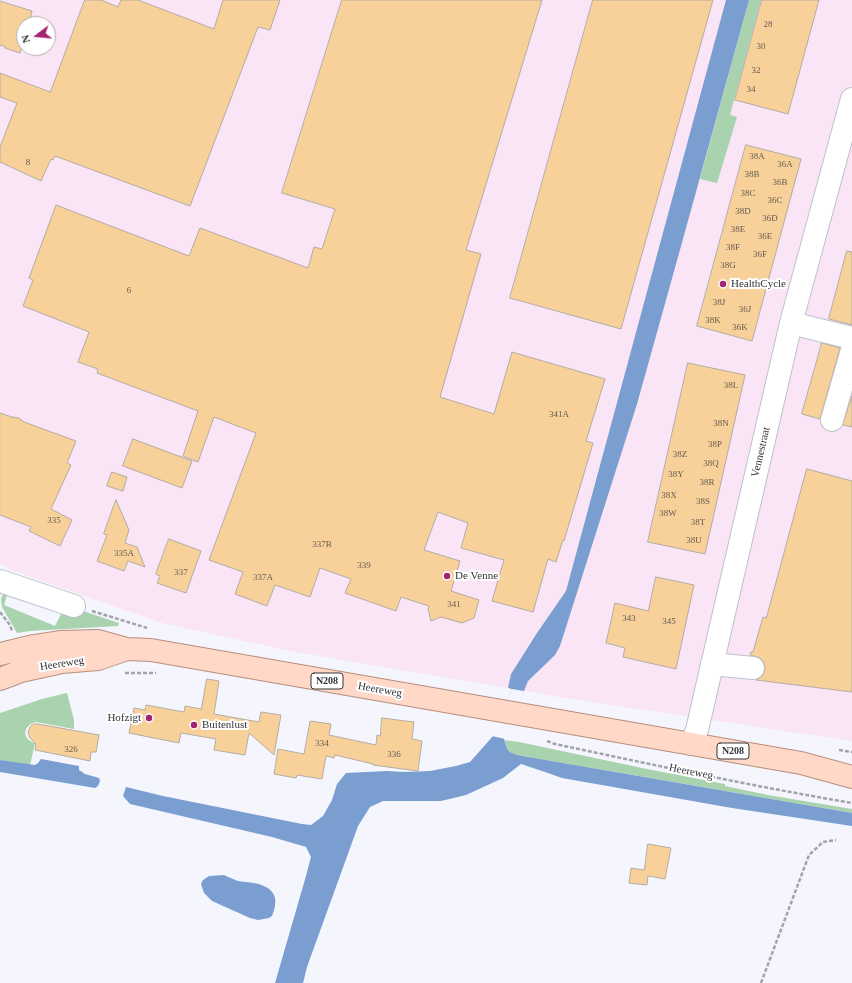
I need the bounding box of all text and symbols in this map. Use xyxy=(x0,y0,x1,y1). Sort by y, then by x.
north arrow xyxy=(16,16,56,56)
house number: 28 xyxy=(764,20,772,30)
text: N xyxy=(19,34,32,45)
house number: 30 xyxy=(756,42,766,52)
house number: 32 xyxy=(752,66,760,76)
house number: 34 xyxy=(746,85,756,95)
house number: 38A xyxy=(749,152,765,162)
house number: 8 xyxy=(26,158,30,168)
house number: 36A xyxy=(777,160,793,170)
house number: 38B xyxy=(744,170,760,180)
house number: 36B xyxy=(772,178,788,188)
house number: 38C xyxy=(740,189,756,199)
house number: 36C xyxy=(767,196,783,206)
house number: 38D xyxy=(735,207,751,217)
house number: 36D xyxy=(762,214,778,224)
house number: 38E xyxy=(731,225,745,235)
house number: 36E xyxy=(758,232,772,242)
house number: 38F xyxy=(726,243,740,253)
house number: 36F xyxy=(753,250,767,260)
house number: 38G xyxy=(720,261,736,271)
place label: HealthCycle xyxy=(731,277,786,291)
marker: HealthCycle xyxy=(718,279,728,289)
house number: 6 xyxy=(127,286,131,296)
house number: 38J xyxy=(713,298,725,308)
house number: 36J xyxy=(739,305,751,315)
house number: 38K xyxy=(705,316,721,326)
house number: 36K xyxy=(732,323,748,333)
house number: 38L xyxy=(724,381,738,391)
house number: 341A xyxy=(549,410,569,420)
house number: 38N xyxy=(713,419,729,429)
street label: Vennestraat xyxy=(749,426,773,478)
house number: 38P xyxy=(708,440,722,450)
house number: 38Z xyxy=(673,450,687,460)
house number: 38Q xyxy=(703,459,719,469)
house number: 38Y xyxy=(668,470,684,480)
house number: 38R xyxy=(699,478,715,488)
house number: 38X xyxy=(661,491,677,501)
house number: 38S xyxy=(696,497,710,507)
house number: 38W xyxy=(659,509,677,519)
house number: 335 xyxy=(47,516,61,526)
house number: 38T xyxy=(691,518,705,528)
house number: 38U xyxy=(686,536,702,546)
house number: 337B xyxy=(312,540,332,550)
house number: 335A xyxy=(114,549,134,559)
house number: 339 xyxy=(357,561,371,571)
house number: 337 xyxy=(174,568,188,578)
place label: De Venne xyxy=(455,569,498,583)
marker: De Venne xyxy=(442,571,452,581)
house number: 337A xyxy=(253,573,273,583)
house number: 341 xyxy=(447,600,461,610)
house number: 343 xyxy=(622,614,636,624)
house number: 345 xyxy=(662,617,676,627)
street label: Heereweg xyxy=(39,654,85,674)
road number: N208 xyxy=(311,673,343,689)
street label: Heereweg xyxy=(357,680,403,700)
place label: Hofzigt xyxy=(107,711,141,725)
marker: Hofzigt xyxy=(144,713,154,723)
place label: Buitenlust xyxy=(202,718,247,732)
marker: Buitenlust xyxy=(189,720,199,730)
house number: 334 xyxy=(315,739,329,749)
road number: N208 xyxy=(717,743,749,759)
house number: 326 xyxy=(64,745,78,755)
house number: 336 xyxy=(387,750,401,760)
street label: Heereweg xyxy=(668,761,714,783)

